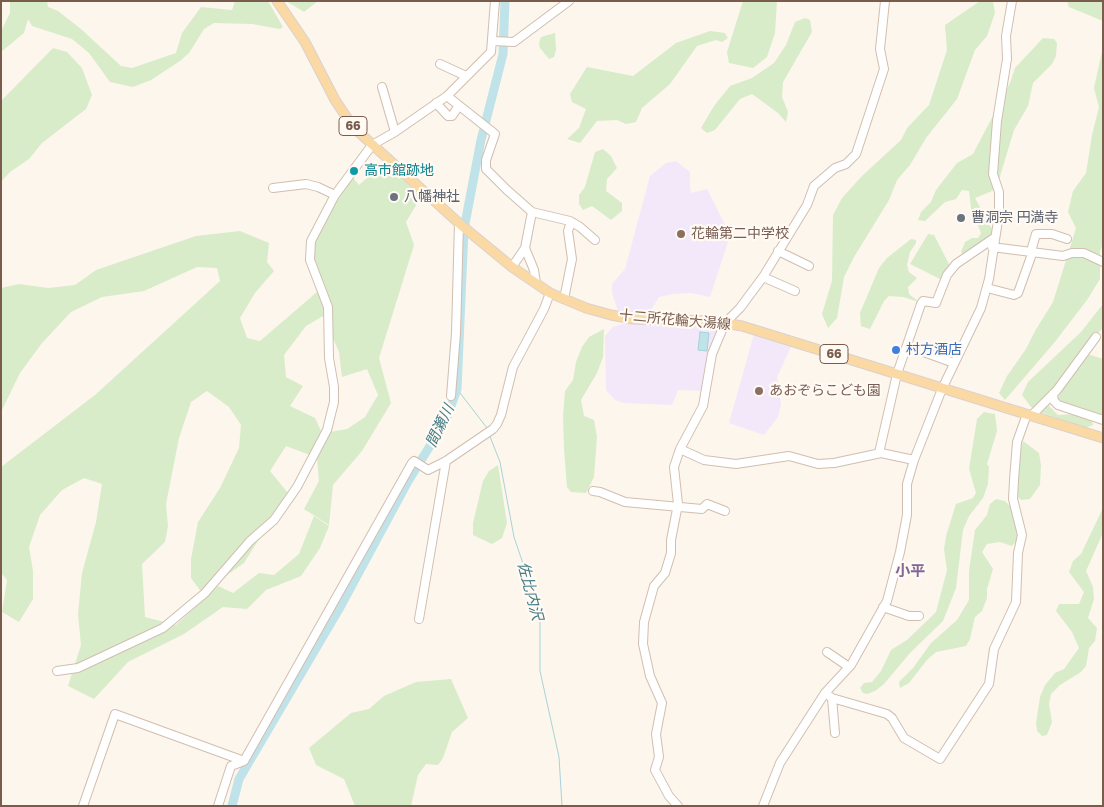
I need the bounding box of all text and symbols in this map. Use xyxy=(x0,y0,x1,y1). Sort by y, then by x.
road number: 66 xyxy=(339,116,367,136)
place label: 高市館跡地 xyxy=(364,163,434,179)
marker: 高市館跡地 xyxy=(348,165,360,177)
place label: 八幡神社 xyxy=(404,189,460,205)
marker: 八幡神社 xyxy=(388,191,400,203)
place label: 曹洞宗 円満寺 xyxy=(971,210,1058,226)
marker: 曹洞宗 円満寺 xyxy=(955,212,967,224)
place label: 花輪第二中学校 xyxy=(691,226,789,242)
marker: 花輪第二中学校 xyxy=(675,228,687,240)
street label: 十二所花輪大湯線 xyxy=(618,307,732,333)
place label: 村方酒店 xyxy=(906,342,962,358)
road number: 66 xyxy=(820,344,848,364)
marker: 村方酒店 xyxy=(890,344,902,356)
place label: あおぞらこども園 xyxy=(769,383,881,399)
marker: あおぞらこども園 xyxy=(753,385,765,397)
water label: 間瀬川 xyxy=(422,402,458,450)
water label: 佐比内沢 xyxy=(514,560,546,622)
district label: 小平 xyxy=(895,562,925,580)

